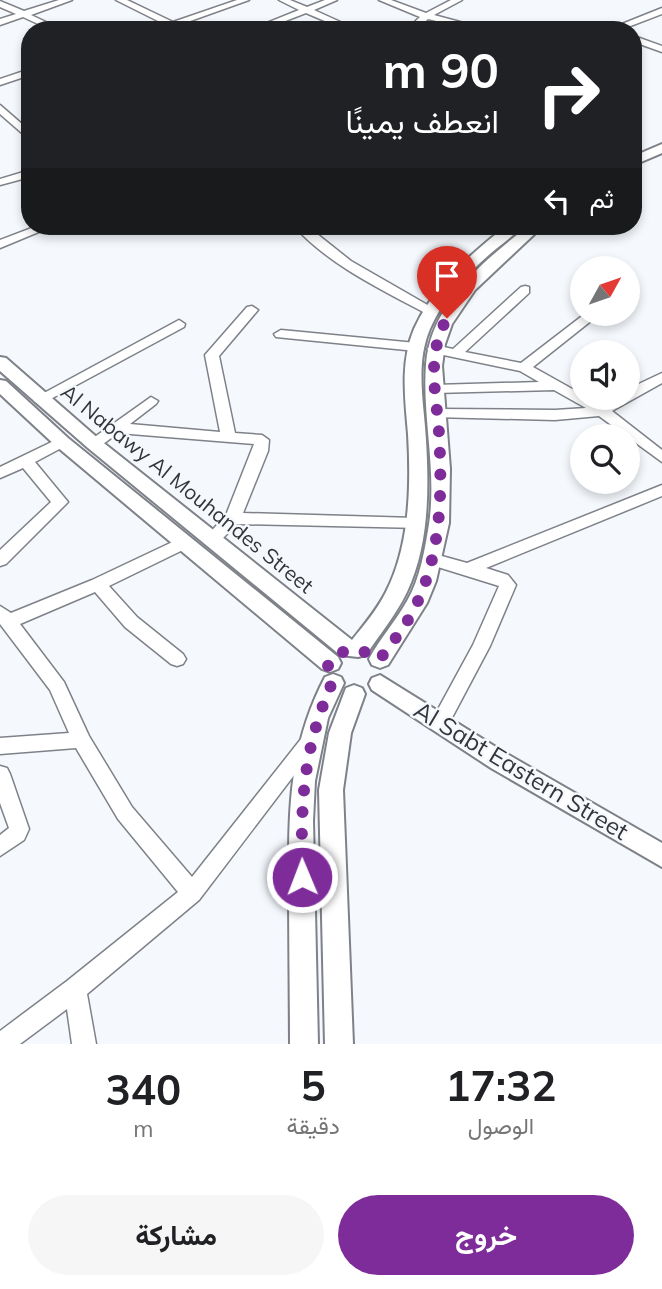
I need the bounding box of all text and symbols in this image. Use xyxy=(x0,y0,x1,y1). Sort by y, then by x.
text: 90 m xyxy=(383,39,499,100)
icon: right xyxy=(523,49,614,140)
text: انعطف يمينًا xyxy=(345,101,499,141)
icon: left xyxy=(538,182,576,220)
text: ثم xyxy=(590,182,614,215)
pin xyxy=(417,246,477,318)
north arrow xyxy=(570,256,640,326)
map controls xyxy=(570,256,640,494)
icon: arrive xyxy=(428,257,466,295)
button: sound xyxy=(570,340,640,410)
street label: Al Nabawy Al Mouhandes Street xyxy=(56,378,319,598)
button: search xyxy=(570,424,640,494)
street label: Al Sabt Eastern Street xyxy=(409,694,634,846)
position arrow xyxy=(265,840,339,914)
text: 5 xyxy=(301,1059,326,1112)
text: 17:32 xyxy=(445,1059,557,1112)
text: 340 xyxy=(105,1063,181,1116)
text: دقيقة xyxy=(287,1111,340,1140)
text: الوصول xyxy=(468,1111,534,1140)
text: m xyxy=(133,1114,153,1143)
button: مشاركة xyxy=(28,1195,324,1275)
button: خروج xyxy=(338,1195,634,1275)

